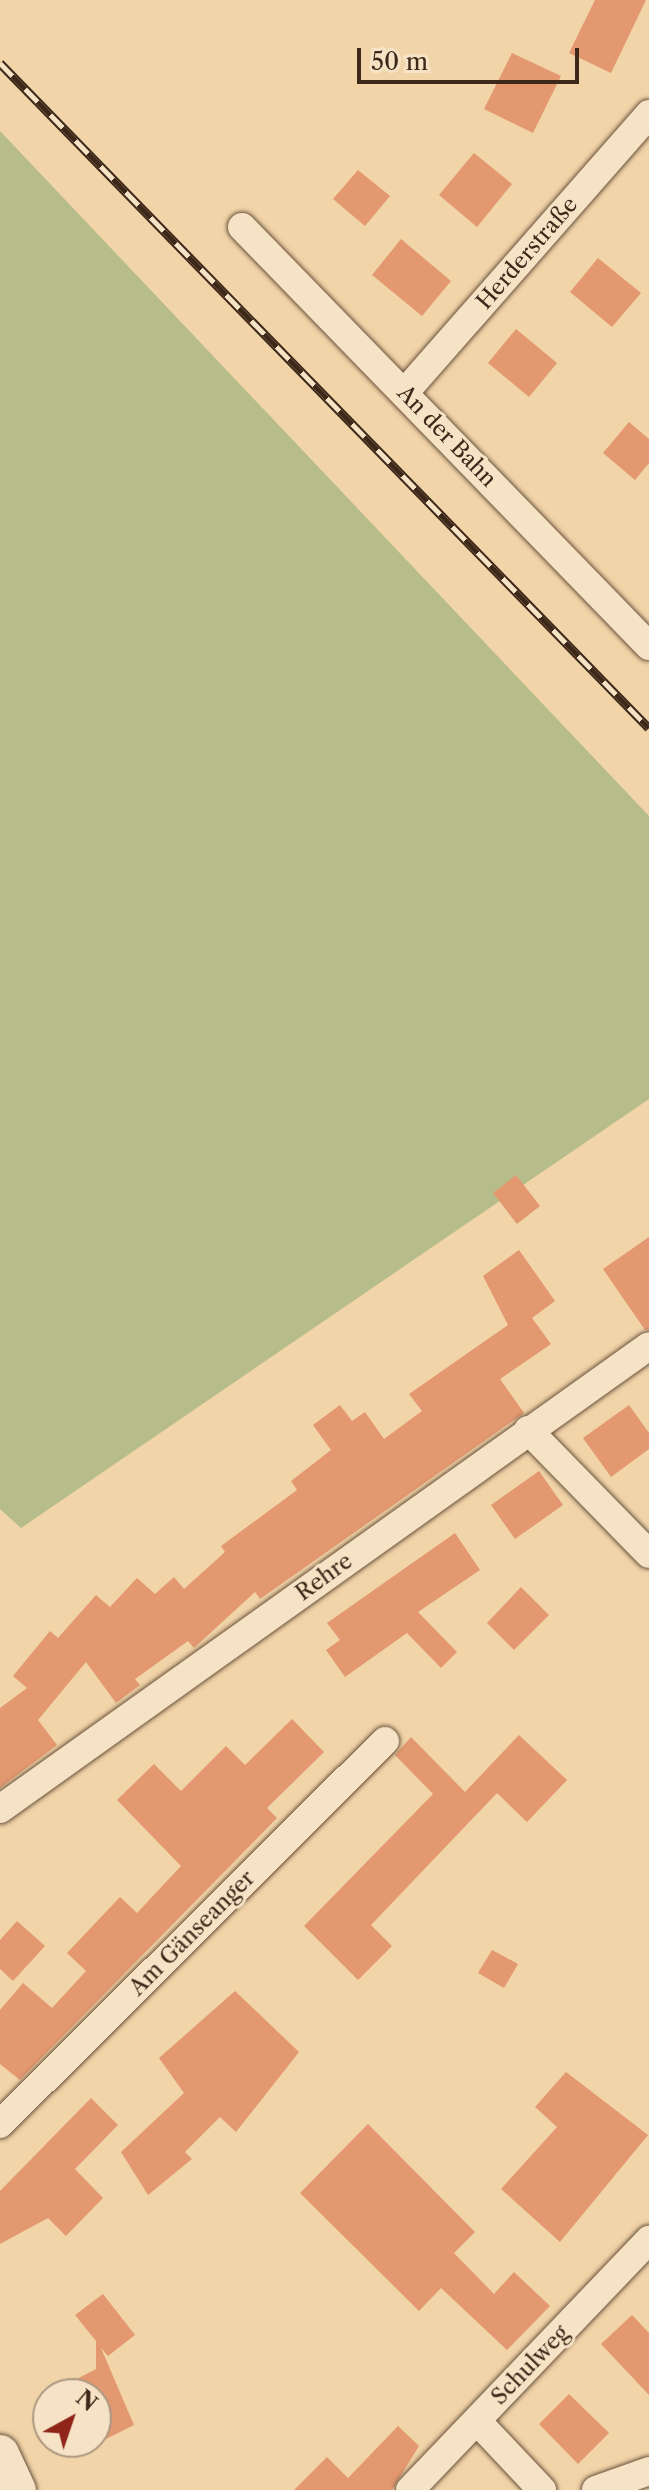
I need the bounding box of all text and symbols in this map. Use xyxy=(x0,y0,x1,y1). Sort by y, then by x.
scale bar xyxy=(361,32,583,82)
text: 50 m xyxy=(371,47,428,76)
street label: Herderstraße xyxy=(471,191,583,315)
street label: An der Bahn xyxy=(392,380,502,492)
street label: Rehre xyxy=(291,1548,357,1606)
street label: Am Gänseanger xyxy=(124,1865,260,2001)
street label: Schulweg xyxy=(486,2320,574,2410)
north arrow xyxy=(32,2378,112,2458)
text: N xyxy=(70,2384,102,2417)

